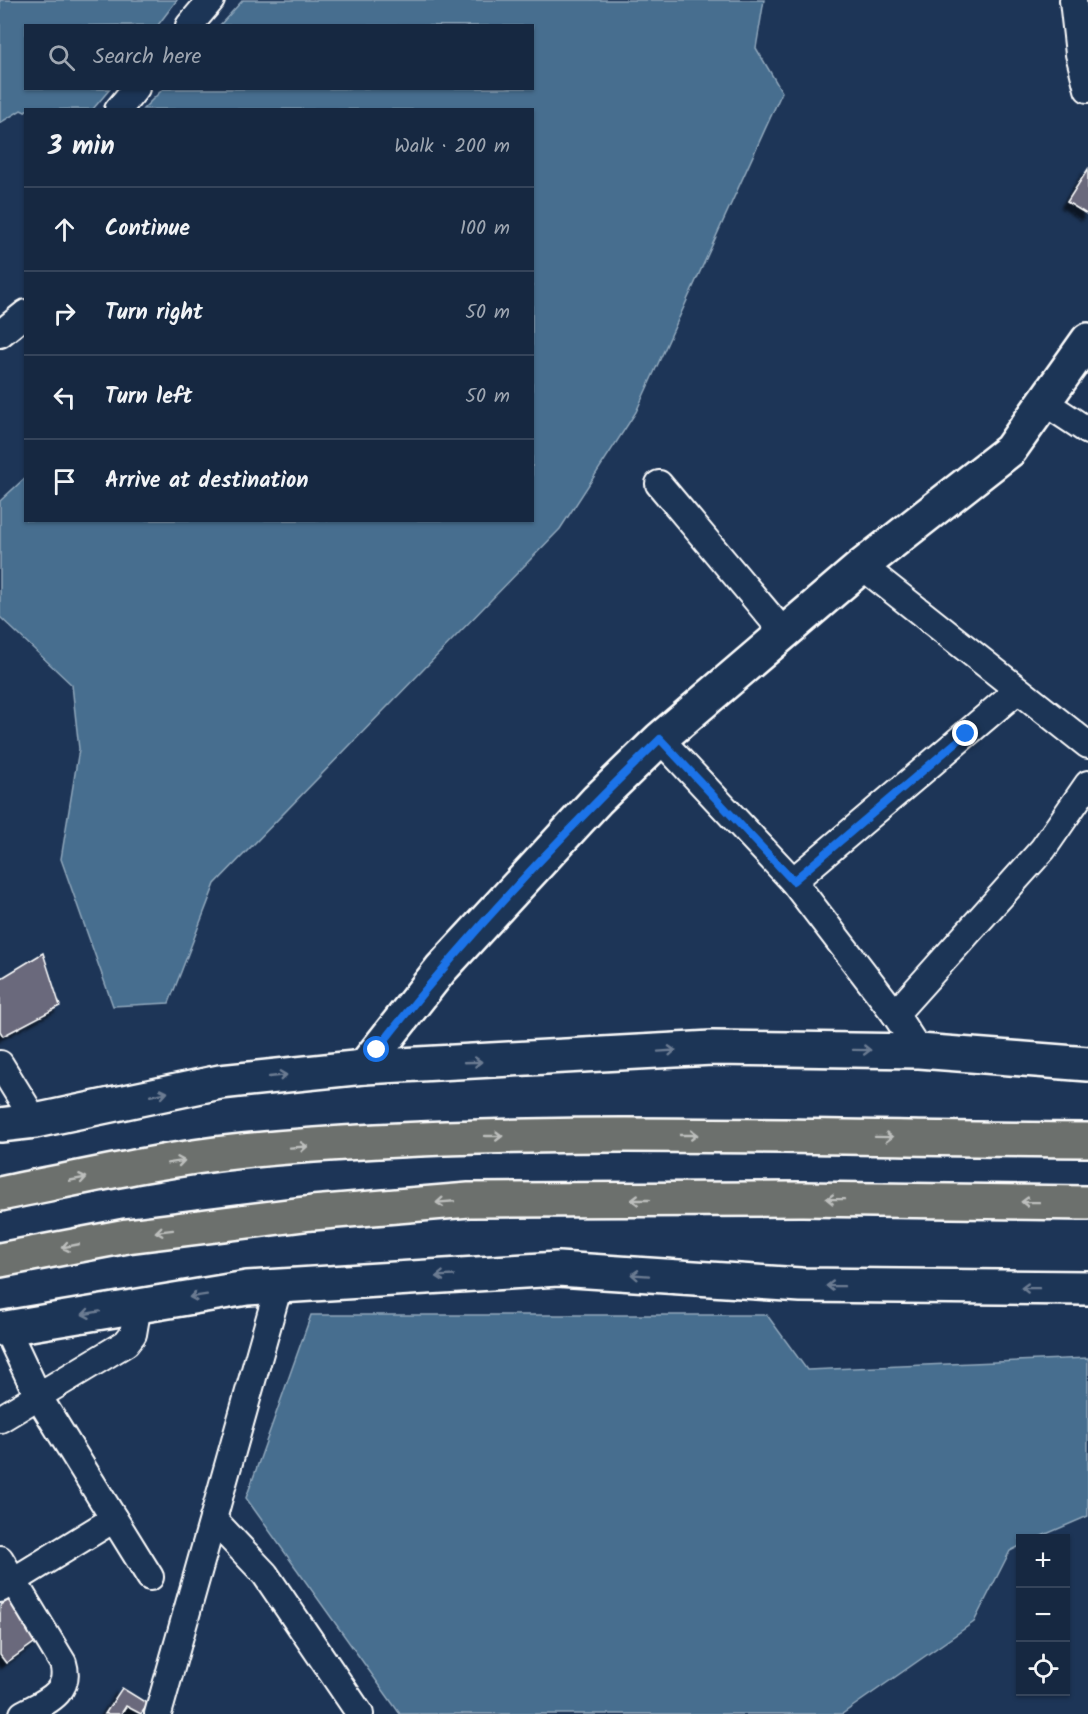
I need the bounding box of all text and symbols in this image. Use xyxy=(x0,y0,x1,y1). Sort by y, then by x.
search box xyxy=(24,24,534,90)
text: Search here xyxy=(93,40,201,75)
icon: search xyxy=(45,41,78,74)
text: 3 min xyxy=(48,126,115,168)
text: Walk · 200 m xyxy=(394,131,510,163)
text: Continue xyxy=(105,212,190,247)
icon: ahead xyxy=(48,213,81,246)
text: 100 m xyxy=(460,213,510,245)
text: Turn right xyxy=(105,296,203,331)
icon: right xyxy=(48,297,81,330)
text: 50 m xyxy=(465,297,510,329)
text: Turn left xyxy=(105,380,192,415)
icon: left xyxy=(48,381,81,414)
text: 50 m xyxy=(465,381,510,413)
text: Arrive at destination xyxy=(105,464,308,499)
icon: arrive xyxy=(48,465,81,498)
route end xyxy=(952,720,978,746)
route start xyxy=(363,1036,389,1062)
one-way arrow xyxy=(852,1044,872,1056)
one-way arrow xyxy=(657,1046,677,1057)
one-way arrow xyxy=(462,1057,482,1068)
one-way arrow xyxy=(268,1070,288,1081)
one-way arrow xyxy=(149,1088,168,1100)
one-way arrow xyxy=(678,1129,698,1141)
one-way arrow xyxy=(483,1130,503,1142)
one-way arrow xyxy=(873,1132,893,1143)
one-way arrow xyxy=(289,1141,309,1152)
one-way arrow xyxy=(165,1156,185,1167)
one-way arrow xyxy=(68,1173,87,1184)
one-way arrow xyxy=(825,1193,845,1205)
one-way arrow xyxy=(630,1194,650,1206)
one-way arrow xyxy=(1020,1196,1040,1208)
one-way arrow xyxy=(435,1197,455,1208)
one-way arrow xyxy=(154,1226,174,1237)
one-way arrow xyxy=(60,1241,80,1252)
one-way arrow xyxy=(630,1269,650,1280)
one-way arrow xyxy=(436,1270,456,1281)
one-way arrow xyxy=(825,1280,845,1292)
one-way arrow xyxy=(1020,1282,1040,1294)
one-way arrow xyxy=(188,1290,208,1301)
one-way arrow xyxy=(82,1308,101,1319)
map controls xyxy=(1016,1534,1070,1696)
button: + xyxy=(1016,1534,1070,1588)
button: − xyxy=(1016,1588,1070,1642)
button: locate xyxy=(1016,1642,1070,1696)

